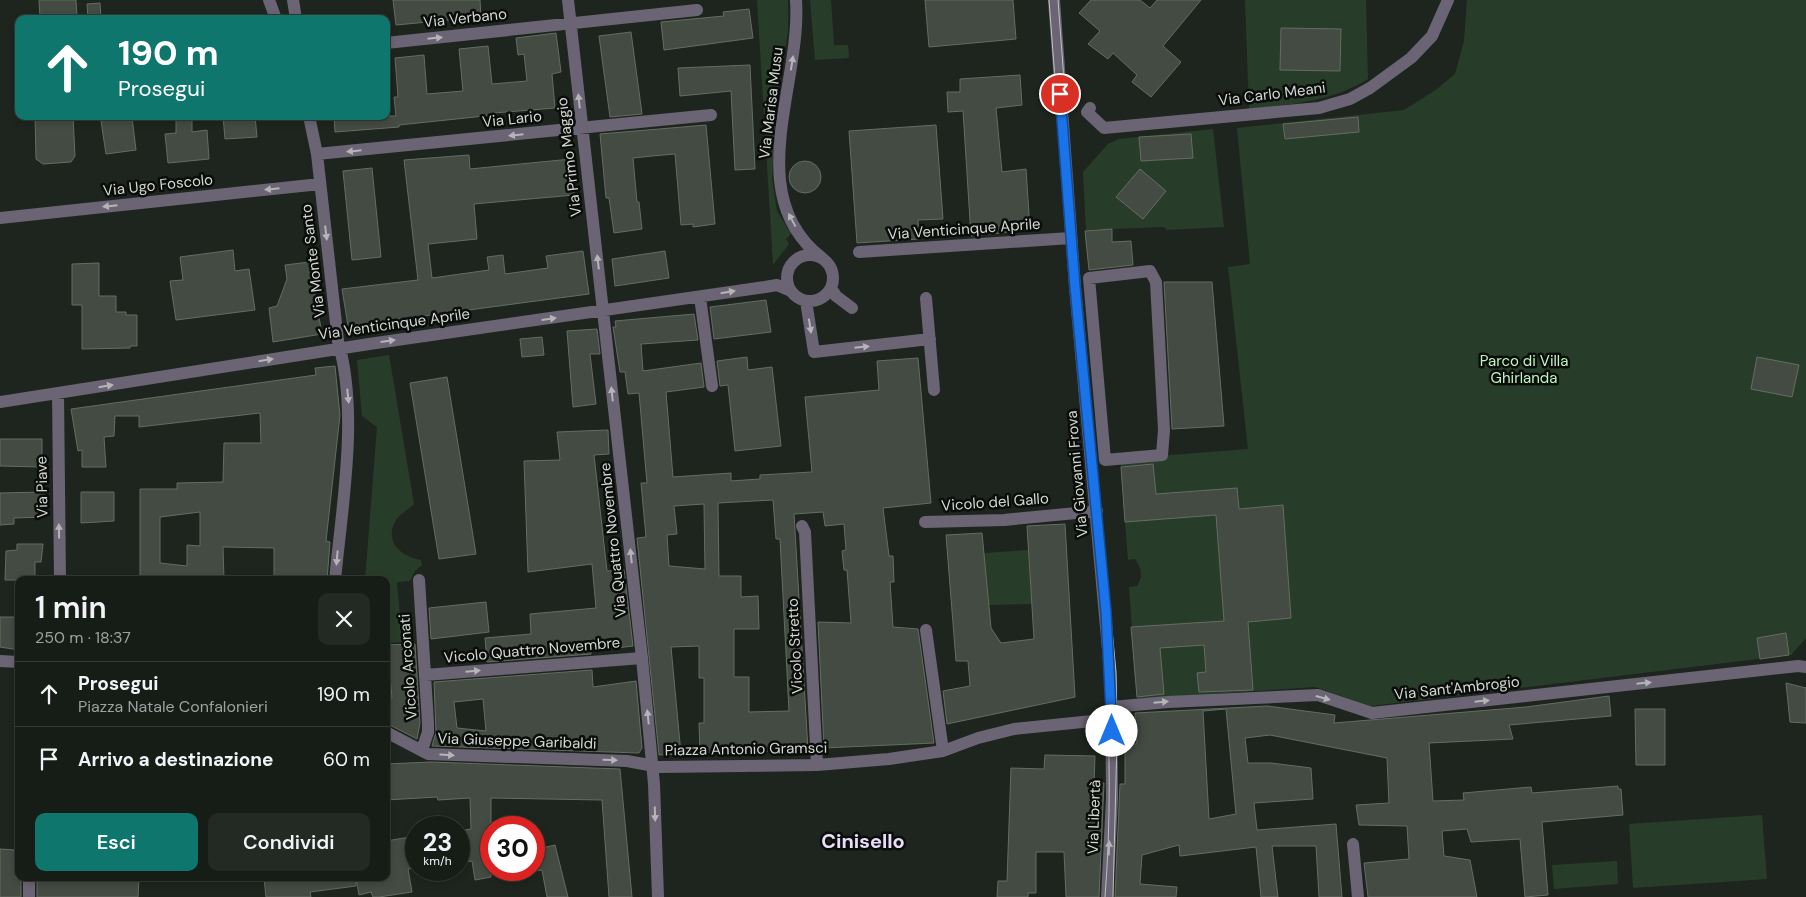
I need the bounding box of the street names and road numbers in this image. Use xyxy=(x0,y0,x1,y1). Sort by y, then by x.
street label: Via Verbano xyxy=(422,4,508,32)
street label: Via Marisa Musu xyxy=(754,46,788,160)
street label: Via Carlo Meani xyxy=(1217,77,1327,111)
street label: Via Primo Maggio xyxy=(552,96,586,218)
street label: Via Lario xyxy=(481,106,543,132)
street label: Via Ugo Foscolo xyxy=(102,169,214,201)
street label: Via Monte Santo xyxy=(296,203,330,319)
street label: Via Venticinque Aprile xyxy=(887,214,1041,244)
street label: Via Venticinque Aprile xyxy=(317,303,471,345)
street label: Via Giovanni Frova xyxy=(1061,410,1093,538)
street label: Via Piave xyxy=(31,456,53,518)
street label: Via Quattro Novembre xyxy=(595,462,631,618)
street label: Vicolo del Gallo xyxy=(941,488,1050,516)
street label: Vicolo Stretto xyxy=(782,597,807,694)
street label: Vicolo Arconati xyxy=(394,613,422,721)
street label: Vicolo Quattro Novembre xyxy=(443,632,621,668)
street label: Via Sant'Ambrogio xyxy=(1393,671,1521,705)
street label: Via Giuseppe Garibaldi xyxy=(437,728,597,754)
street label: Piazza Antonio Gramsci xyxy=(664,738,828,760)
street label: Via Libertà xyxy=(1083,779,1105,855)

